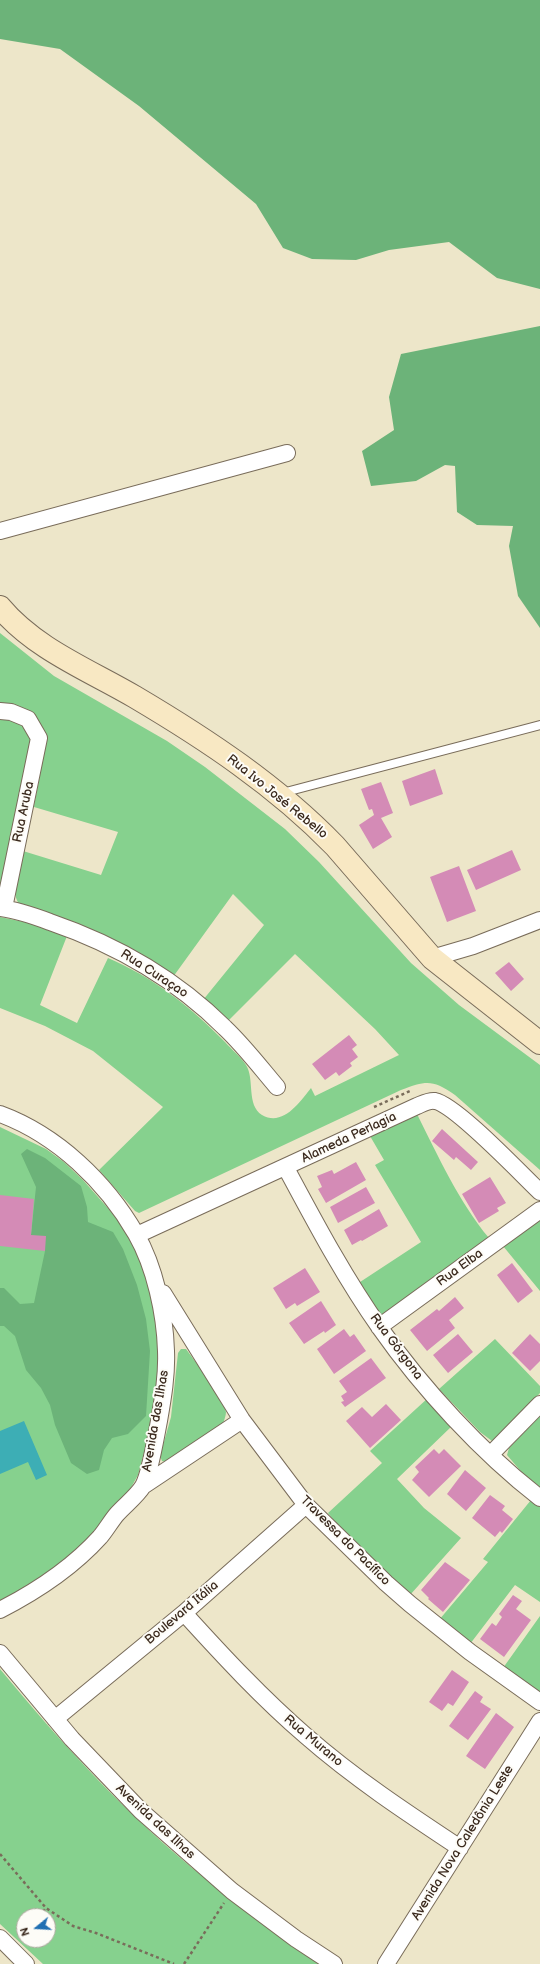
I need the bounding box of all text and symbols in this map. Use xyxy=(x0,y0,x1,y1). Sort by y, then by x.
street label: Rua Ivo José Rebello xyxy=(223,752,331,842)
street label: Rua Aruba xyxy=(10,780,38,844)
street label: Rua Curaçao xyxy=(117,946,191,1002)
street label: Alameda Perlagia xyxy=(299,1109,399,1167)
street label: Rua Elba xyxy=(434,1246,486,1290)
street label: Rua Górgona xyxy=(366,1311,426,1383)
street label: Avenida das Ilhas xyxy=(139,1369,173,1473)
street label: Travessa do Pacífico xyxy=(297,1493,393,1589)
street label: Boulevard Itália xyxy=(142,1578,222,1648)
street label: Rua Murano xyxy=(280,1712,346,1770)
street label: Avenida Nova Caledônia Leste xyxy=(409,1763,517,1923)
street label: Avenida das Ilhas xyxy=(112,1781,198,1863)
north arrow xyxy=(16,1908,56,1948)
text: N xyxy=(18,1926,33,1938)

